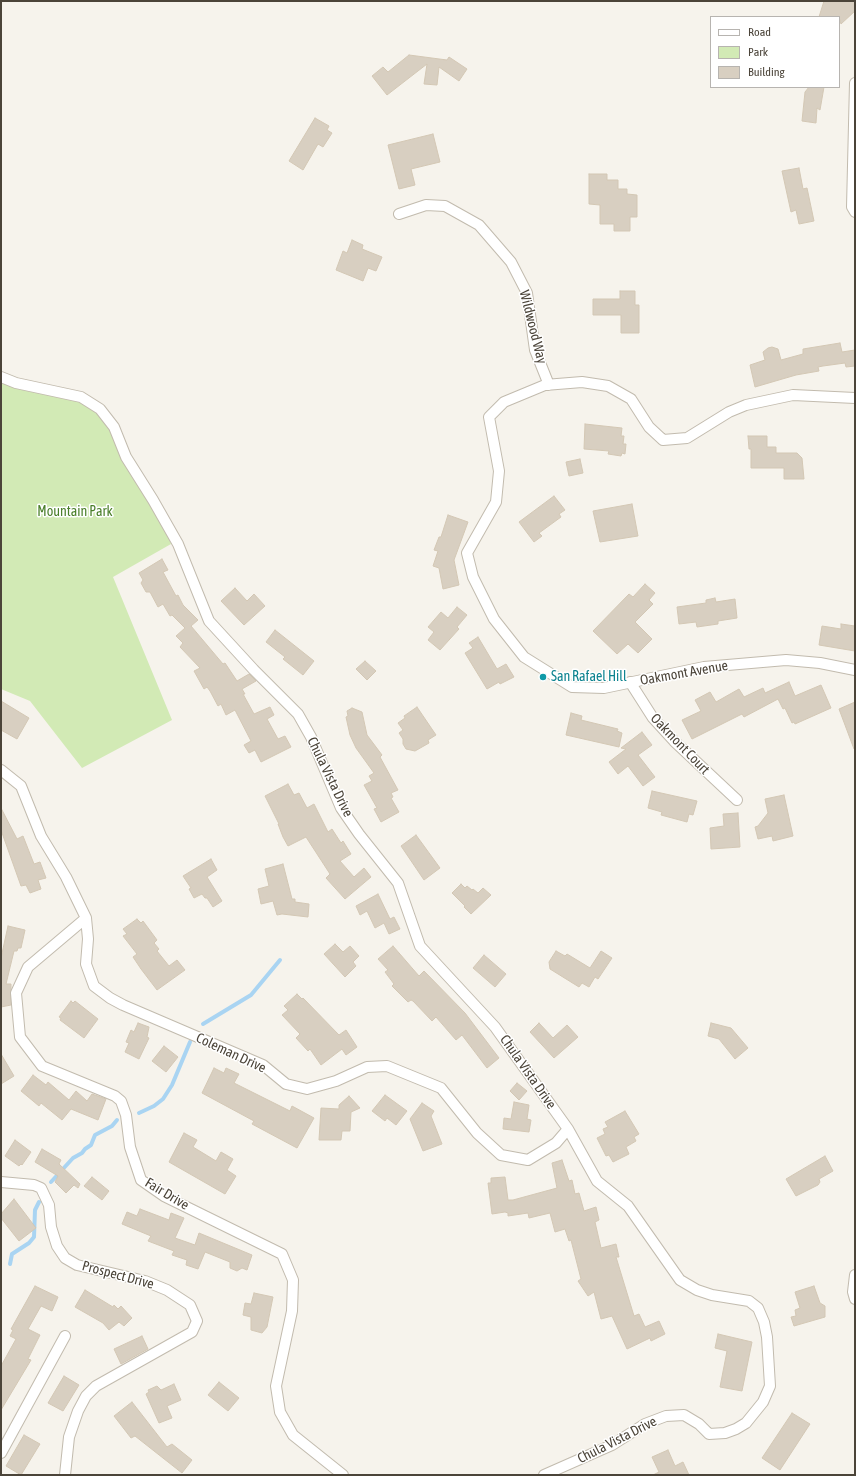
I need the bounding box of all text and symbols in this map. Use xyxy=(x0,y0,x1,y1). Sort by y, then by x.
legend xyxy=(710,16,840,88)
text: Road xyxy=(748,25,771,39)
text: Park xyxy=(748,45,768,59)
text: Building xyxy=(748,65,785,79)
street label: Wildwood Way xyxy=(516,288,550,366)
park label: Mountain Park xyxy=(37,504,113,520)
street label: Oakmont Avenue xyxy=(639,657,729,689)
place label: San Rafael Hill xyxy=(551,669,627,685)
marker: San Rafael Hill xyxy=(538,672,548,682)
street label: Oakmont Court xyxy=(647,710,713,778)
street label: Chula Vista Drive xyxy=(303,734,357,820)
street label: Coleman Drive xyxy=(193,1029,269,1077)
street label: Chula Vista Drive xyxy=(496,1032,560,1112)
street label: Fair Drive xyxy=(142,1174,192,1214)
street label: Prospect Drive xyxy=(80,1257,156,1293)
street label: Chula Vista Drive xyxy=(575,1413,659,1467)

